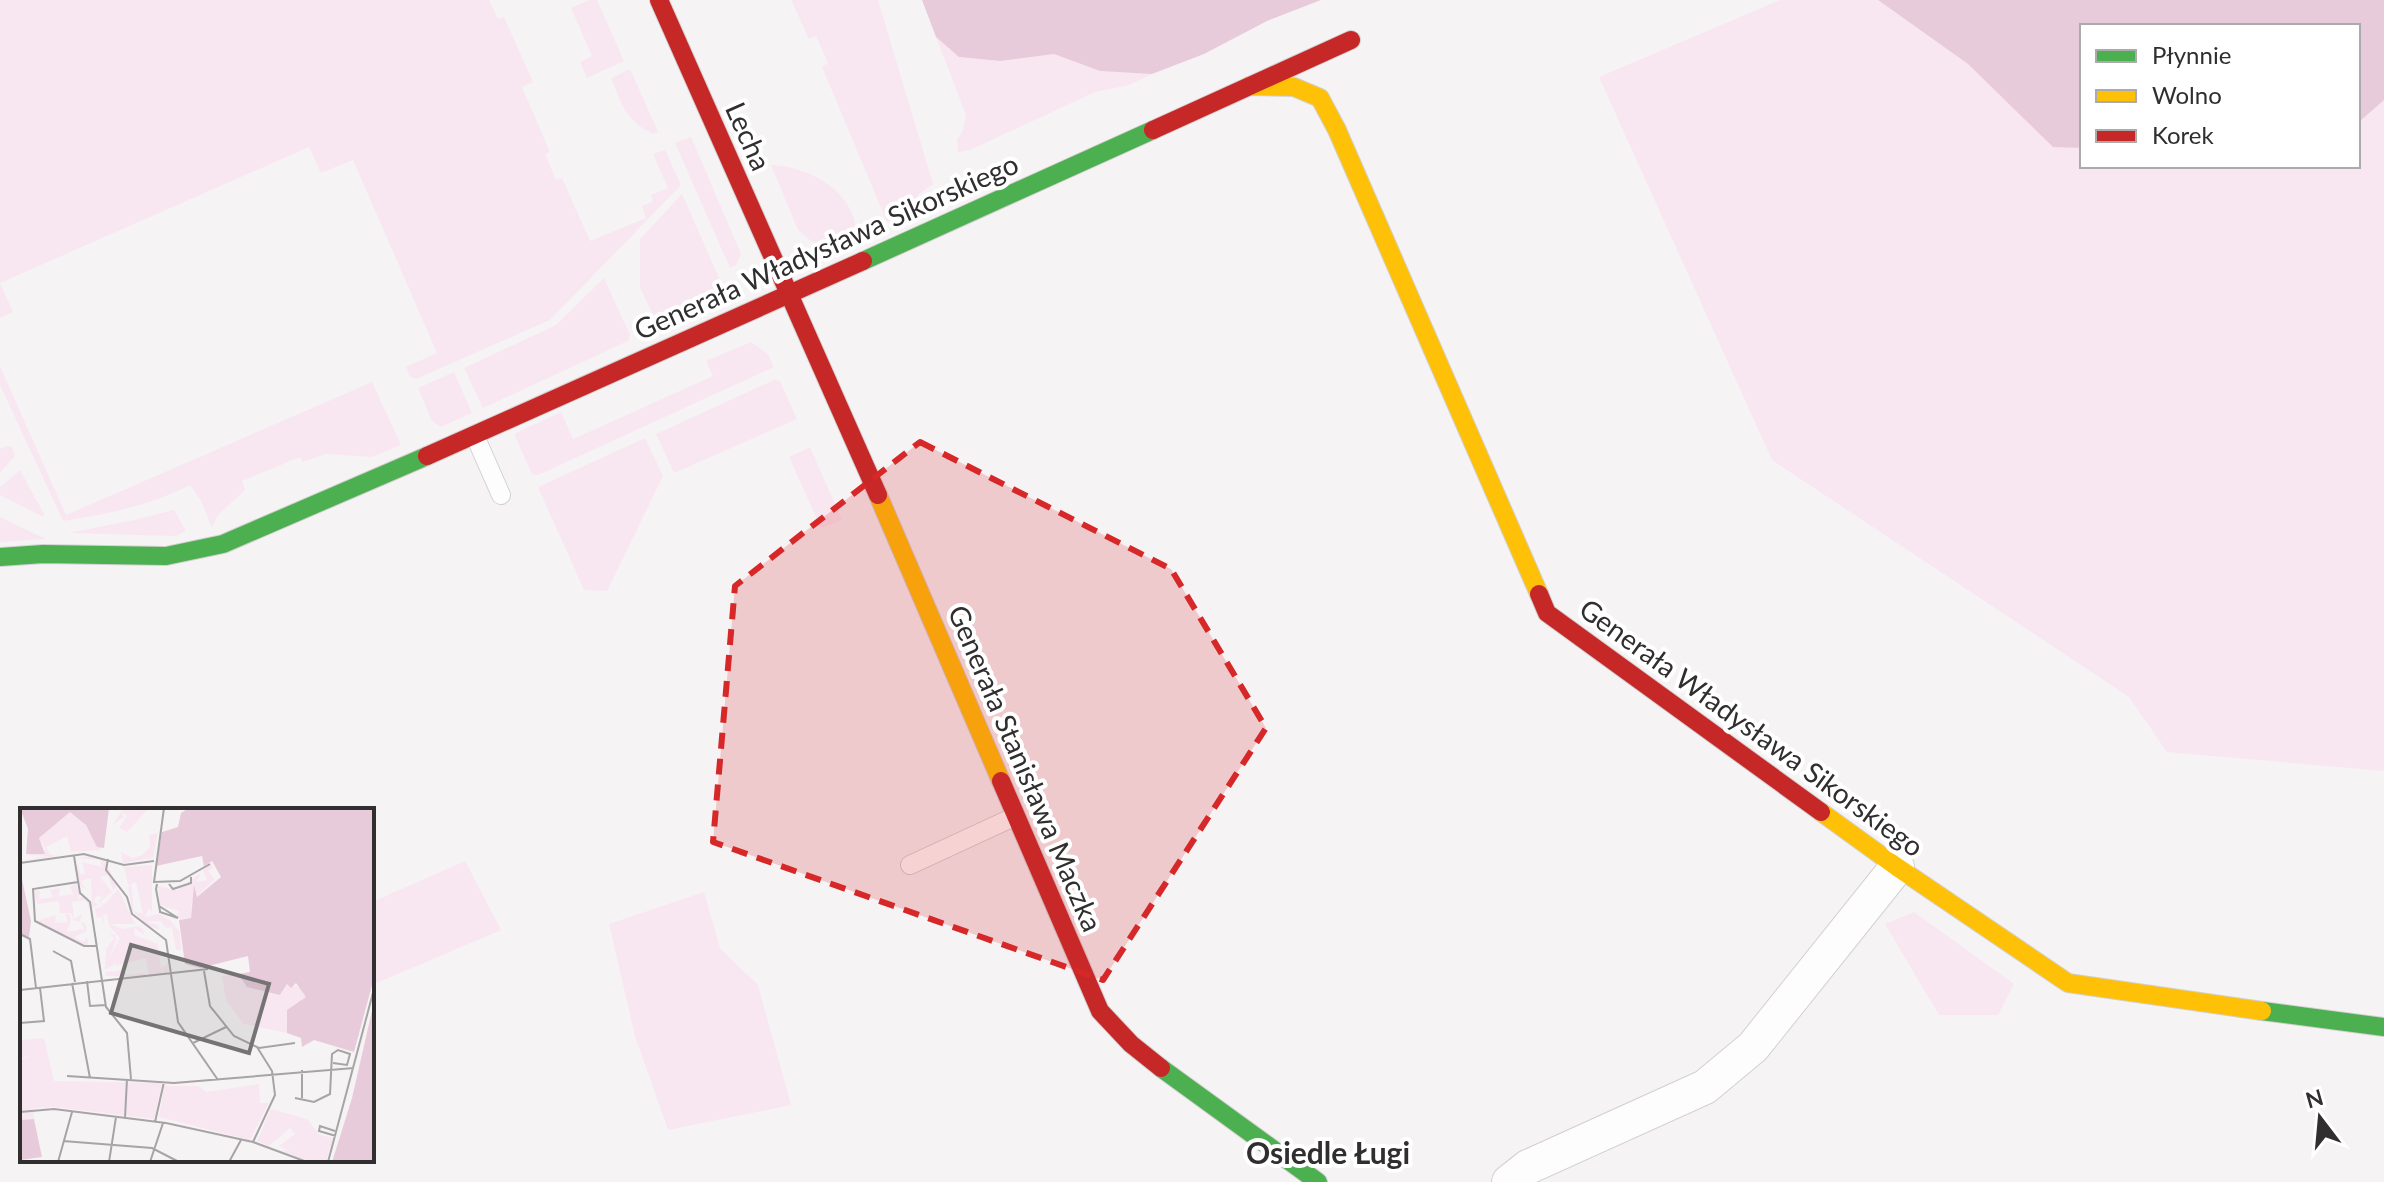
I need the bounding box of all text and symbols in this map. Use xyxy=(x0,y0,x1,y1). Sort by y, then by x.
legend xyxy=(2080,24,2360,168)
text: Płynnie xyxy=(2152,40,2231,69)
text: Wolno xyxy=(2152,80,2222,109)
street label: Lecha xyxy=(719,97,779,175)
text: Korek xyxy=(2152,120,2215,149)
street label: Generała Władysława Sikorskiego xyxy=(629,146,1023,346)
street label: Generała Władysława Sikorskiego xyxy=(1573,591,1931,863)
street label: Generała Stanisława Maczka xyxy=(942,600,1110,936)
inset map xyxy=(20,808,374,1162)
north arrow xyxy=(2280,1078,2360,1158)
text: N xyxy=(2302,1083,2326,1114)
district label: Osiedle Ługi xyxy=(1246,1134,1410,1170)

